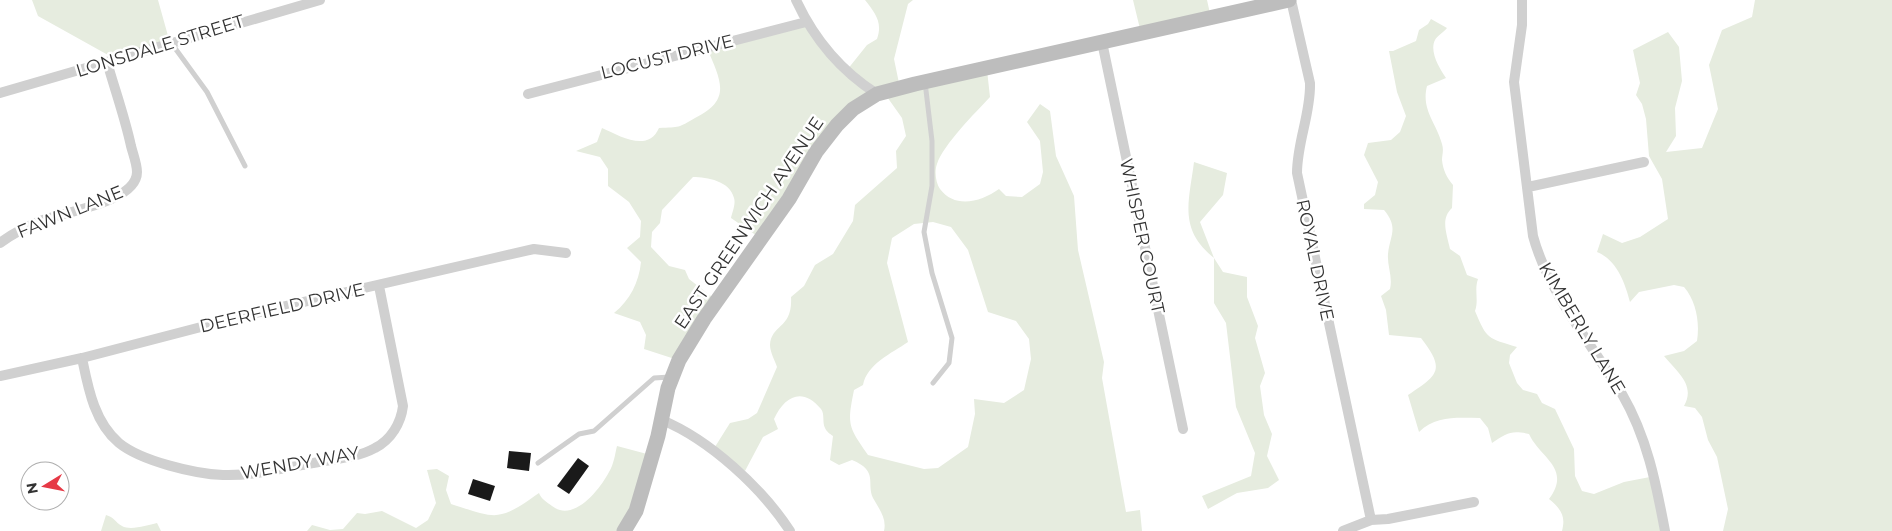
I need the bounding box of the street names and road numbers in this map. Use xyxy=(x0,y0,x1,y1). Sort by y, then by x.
street label: LONSDALE STREET xyxy=(73,10,247,82)
street label: LOCUST DRIVE xyxy=(598,30,736,84)
street label: EAST GREENWICH AVENUE xyxy=(670,113,828,333)
street label: WHISPER COURT xyxy=(1115,156,1169,316)
street label: FAWN LANE xyxy=(14,181,126,243)
street label: ROYAL DRIVE xyxy=(1291,197,1339,323)
street label: KIMBERLY LANE xyxy=(1534,258,1630,398)
street label: DEERFIELD DRIVE xyxy=(197,278,367,338)
street label: WENDY WAY xyxy=(239,442,361,484)

